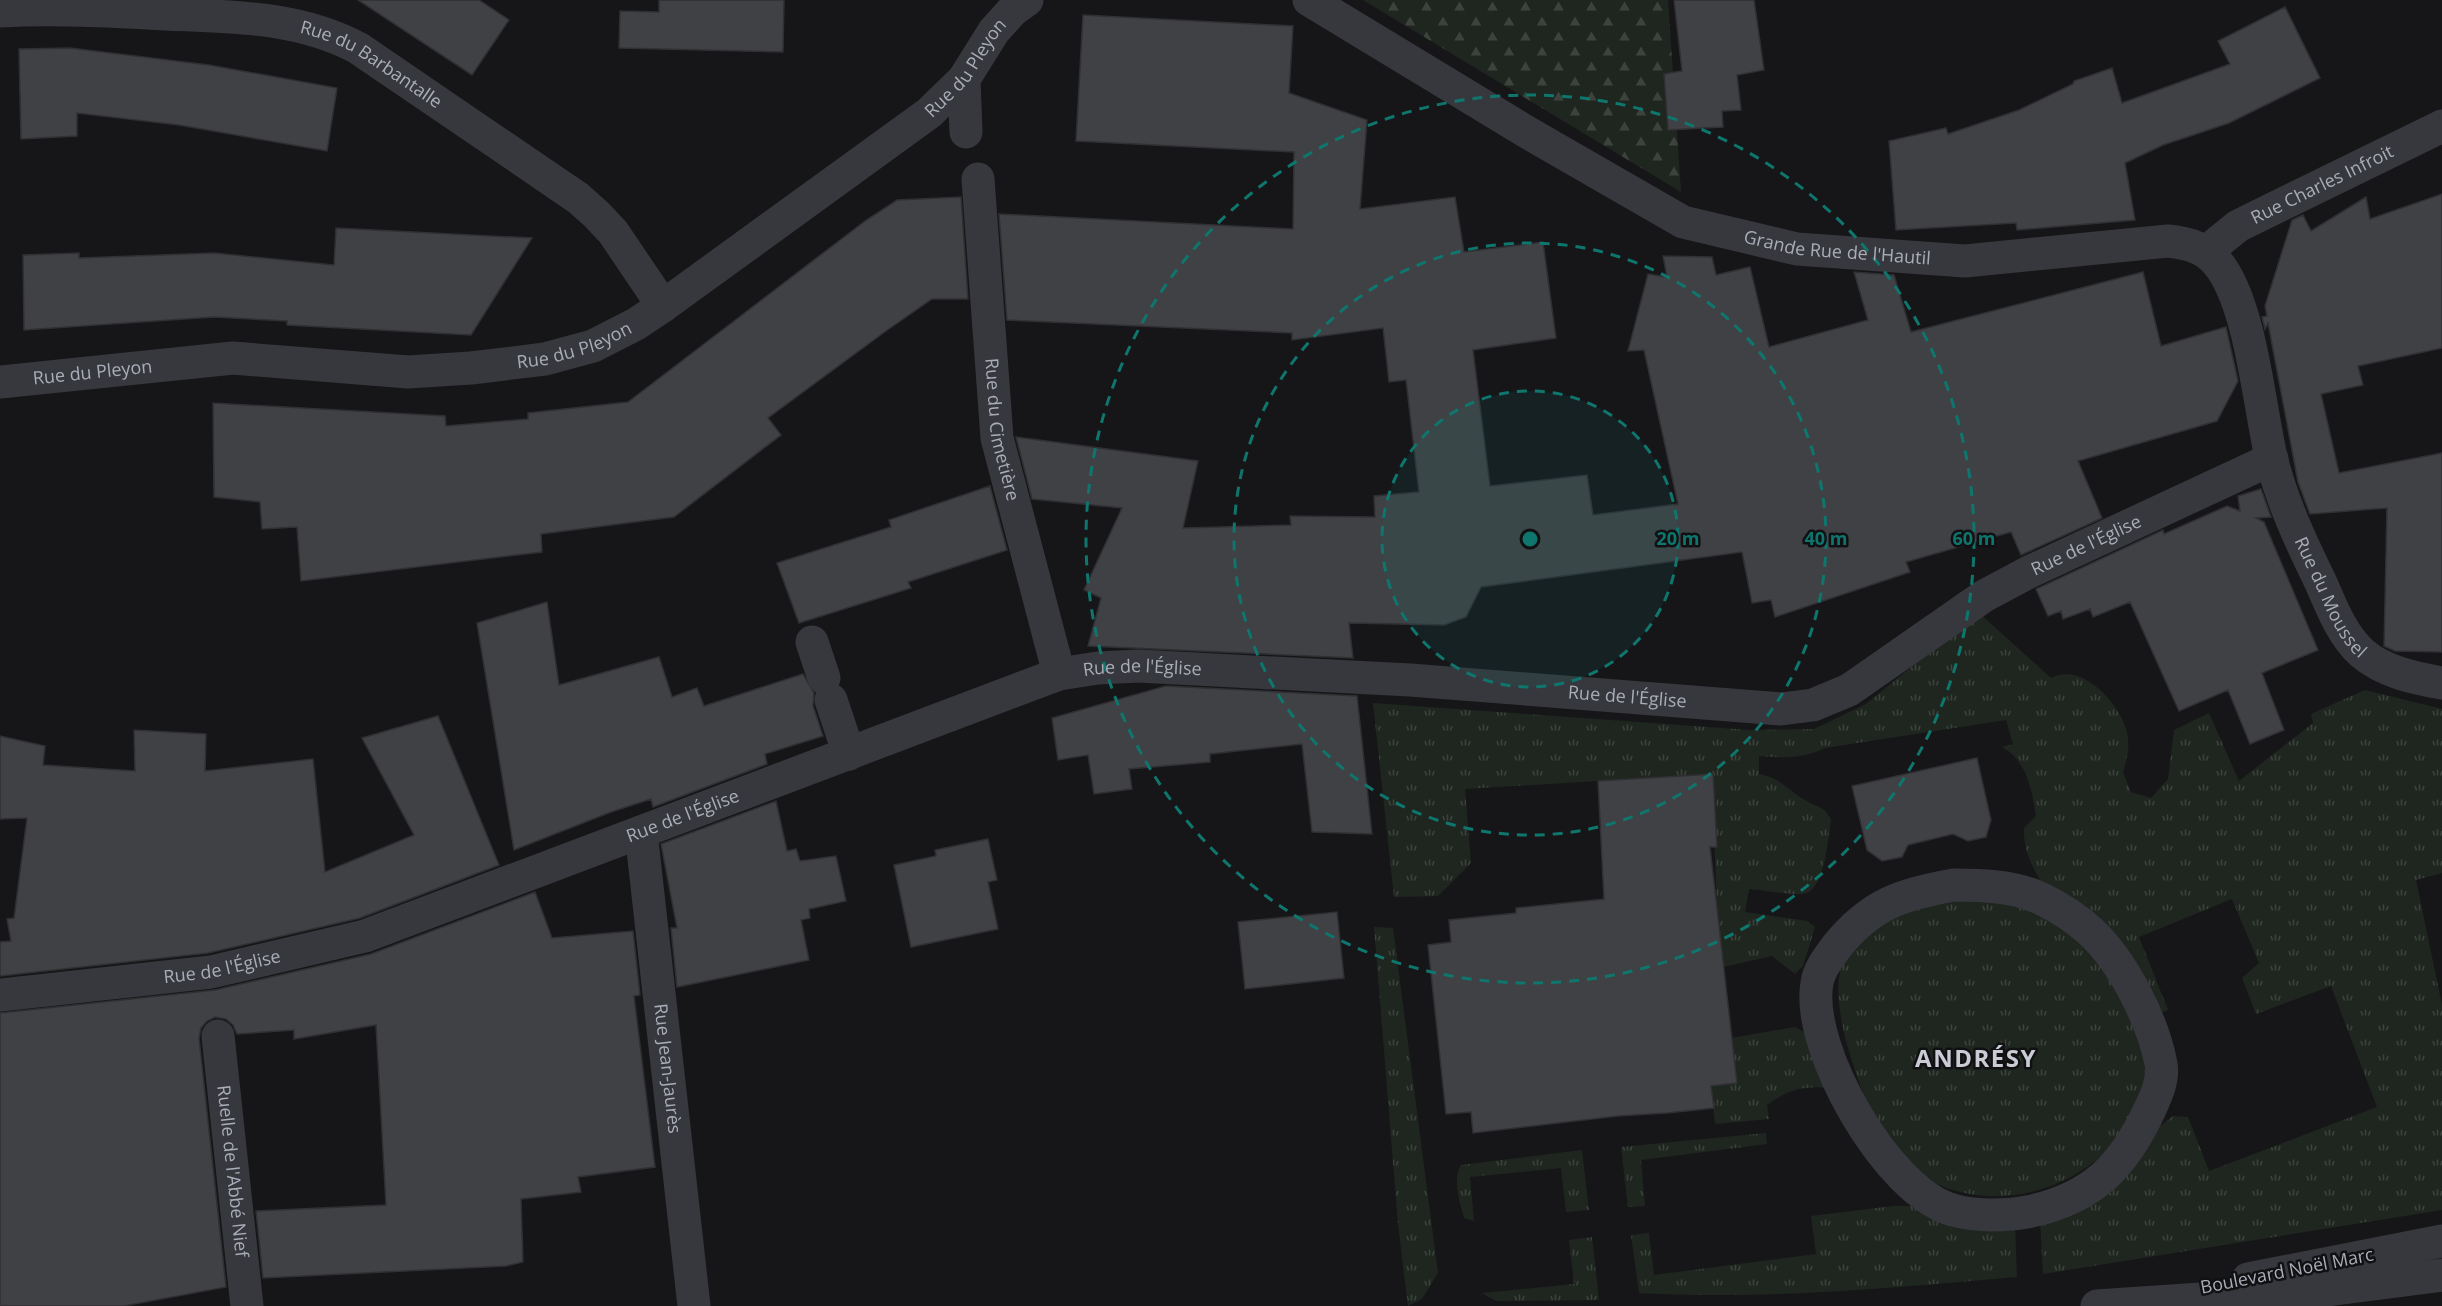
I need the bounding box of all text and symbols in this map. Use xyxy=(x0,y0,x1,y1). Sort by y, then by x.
street label: Rue du Pleyon xyxy=(919,13,1011,122)
street label: Rue du Barbantalle xyxy=(298,14,447,113)
street label: Rue Charles Infroit xyxy=(2246,139,2397,229)
street label: Grande Rue de l'Hautil xyxy=(1742,224,1932,270)
street label: Rue du Pleyon xyxy=(515,315,635,373)
street label: Rue du Pleyon xyxy=(31,353,153,390)
street label: Rue du Cimetière xyxy=(980,357,1026,503)
street label: Rue de l'Église xyxy=(2027,509,2145,580)
text: 20 m xyxy=(1657,526,1699,550)
text: 40 m xyxy=(1805,526,1847,550)
text: 60 m xyxy=(1953,526,1995,550)
centre of rings xyxy=(1520,529,1540,549)
street label: Rue du Moussel xyxy=(2290,533,2372,663)
street label: Rue de l'Église xyxy=(1081,653,1202,681)
street label: Rue de l'Église xyxy=(1567,679,1688,713)
street label: Rue de l'Église xyxy=(623,783,742,847)
street label: Rue de l'Église xyxy=(162,943,283,988)
street label: Rue Jean-Jaurès xyxy=(649,1002,688,1135)
district label: ANDRÉSY xyxy=(1915,1041,2037,1074)
street label: Ruelle de l'Abbé Nief xyxy=(212,1084,255,1259)
street label: Boulevard Noël Marc xyxy=(2198,1241,2376,1299)

